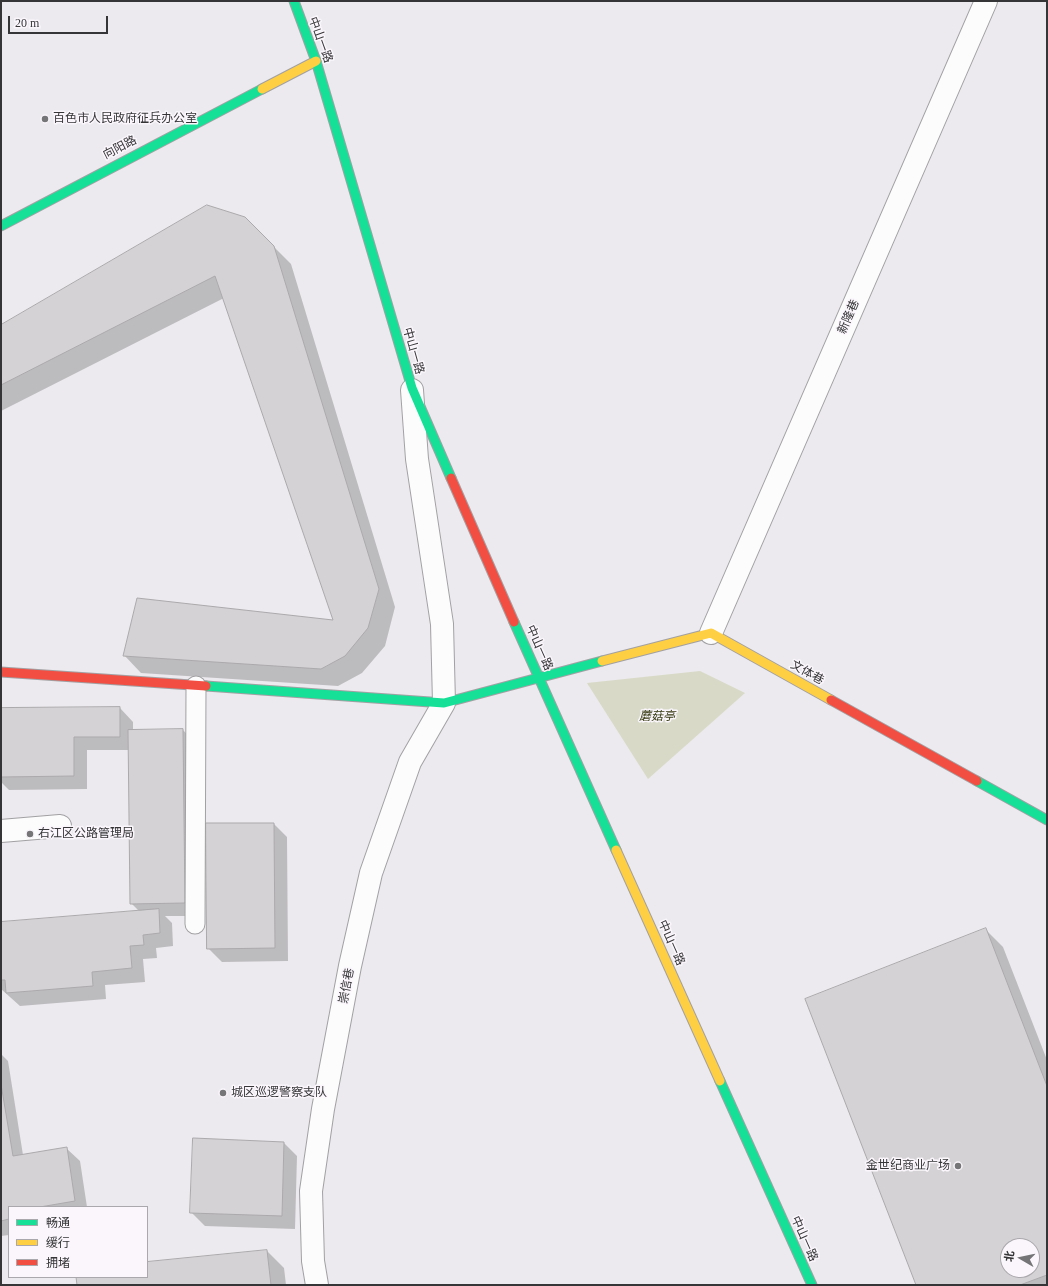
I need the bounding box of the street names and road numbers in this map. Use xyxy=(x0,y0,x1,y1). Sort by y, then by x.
street label: 中山一路 xyxy=(305,15,335,65)
street label: 向阳路 xyxy=(101,133,139,163)
street label: 新隆巷 xyxy=(835,298,863,336)
street label: 中山一路 xyxy=(399,326,427,376)
street label: 中山一路 xyxy=(523,623,555,673)
street label: 文体巷 xyxy=(788,658,826,688)
street label: 中山一路 xyxy=(655,918,687,968)
street label: 崇信巷 xyxy=(336,967,358,1005)
street label: 中山一路 xyxy=(788,1214,820,1264)

